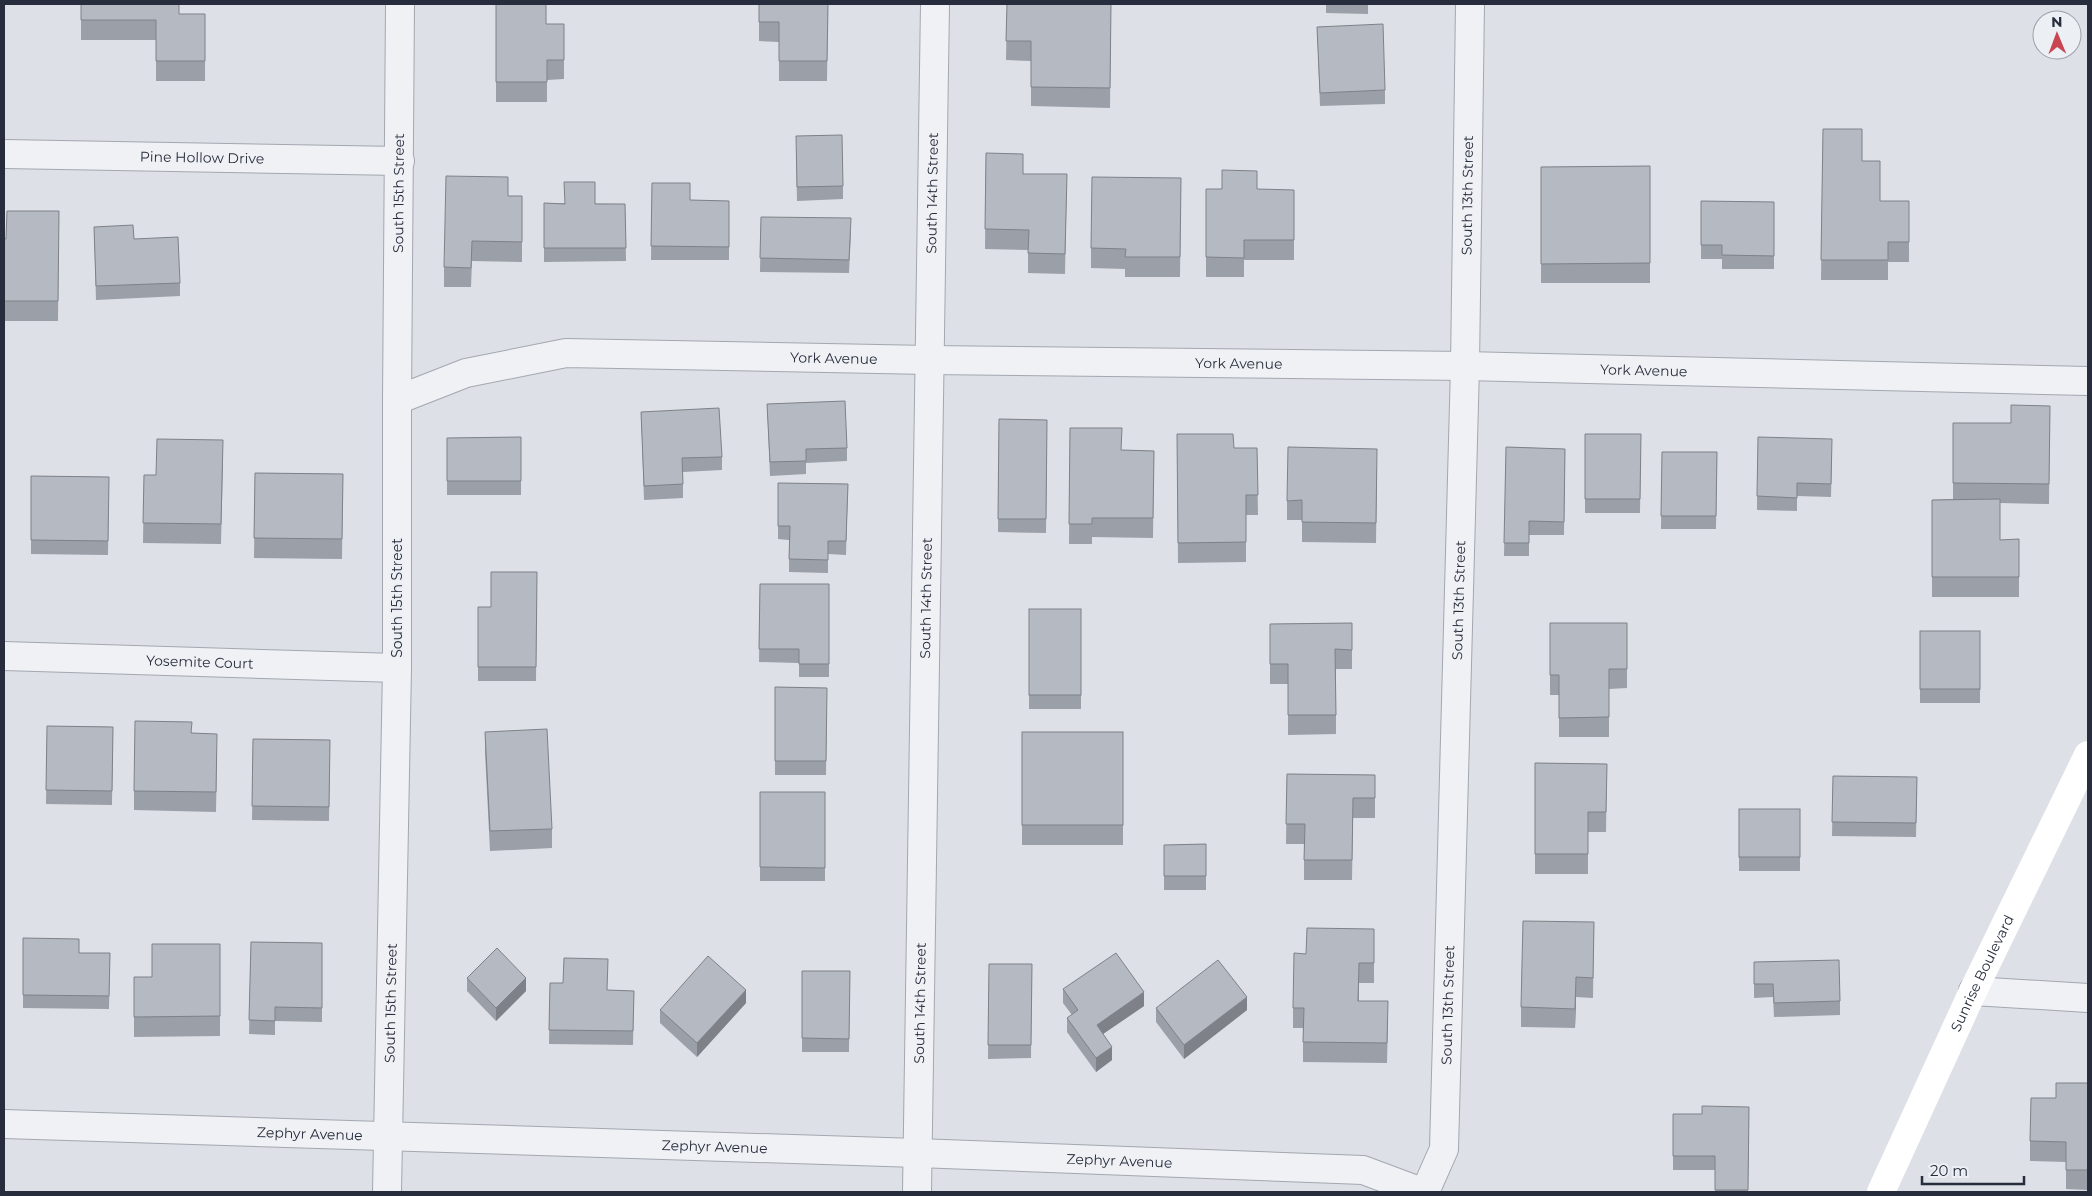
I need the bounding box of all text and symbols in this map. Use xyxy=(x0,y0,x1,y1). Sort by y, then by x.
north arrow xyxy=(2032,10,2082,60)
text: N xyxy=(2051,13,2063,31)
street label: South 14th Street xyxy=(922,132,942,254)
street label: South 15th Street xyxy=(389,133,408,253)
street label: South 13th Street xyxy=(1458,135,1477,255)
street label: Pine Hollow Drive xyxy=(140,147,264,168)
street label: York Avenue xyxy=(790,348,878,368)
street label: York Avenue xyxy=(1195,354,1283,373)
street label: York Avenue xyxy=(1600,360,1688,380)
street label: South 14th Street xyxy=(916,537,936,659)
street label: South 15th Street xyxy=(388,538,406,658)
street label: South 13th Street xyxy=(1448,540,1469,660)
street label: Yosemite Court xyxy=(146,651,254,673)
street label: Sunrise Boulevard xyxy=(1947,912,2018,1034)
street label: South 14th Street xyxy=(910,942,930,1064)
street label: South 15th Street xyxy=(380,943,401,1063)
street label: South 13th Street xyxy=(1437,945,1458,1065)
street label: Zephyr Avenue xyxy=(257,1123,363,1144)
street label: Zephyr Avenue xyxy=(661,1136,768,1157)
street label: Zephyr Avenue xyxy=(1066,1150,1173,1172)
scale bar xyxy=(1922,1154,2024,1186)
text: 20 m xyxy=(1930,1161,1968,1180)

